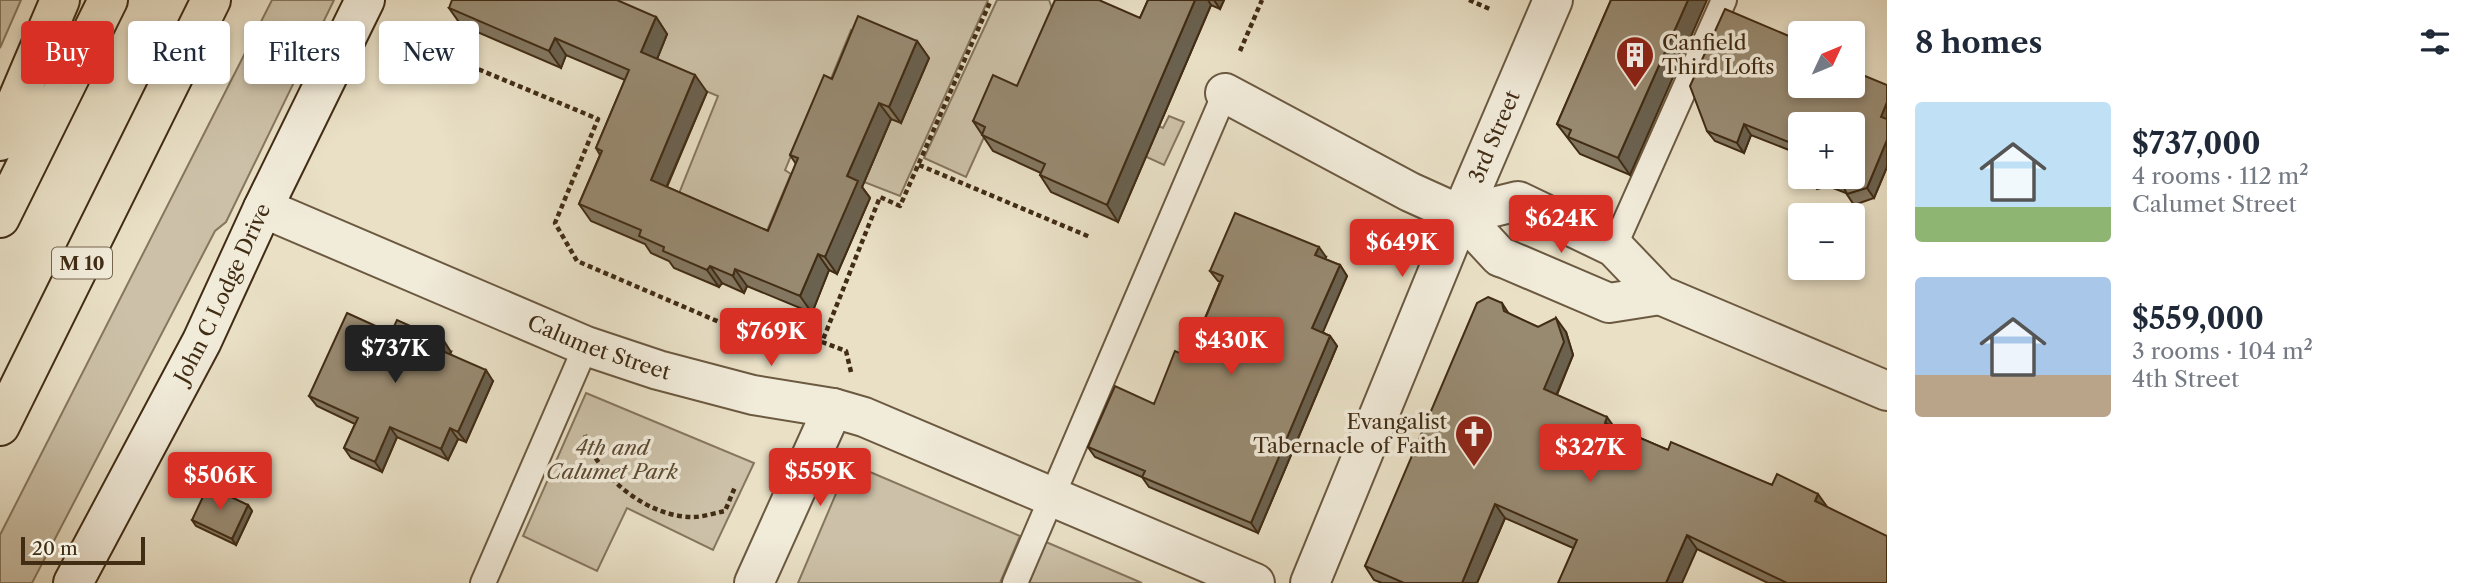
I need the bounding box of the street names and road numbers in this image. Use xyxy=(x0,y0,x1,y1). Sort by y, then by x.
street label: 3rd Street xyxy=(1463,86,1525,186)
street label: John C Lodge Drive xyxy=(167,199,275,390)
road number: M 10 xyxy=(52,247,112,278)
street label: Calumet Street xyxy=(524,310,674,385)

